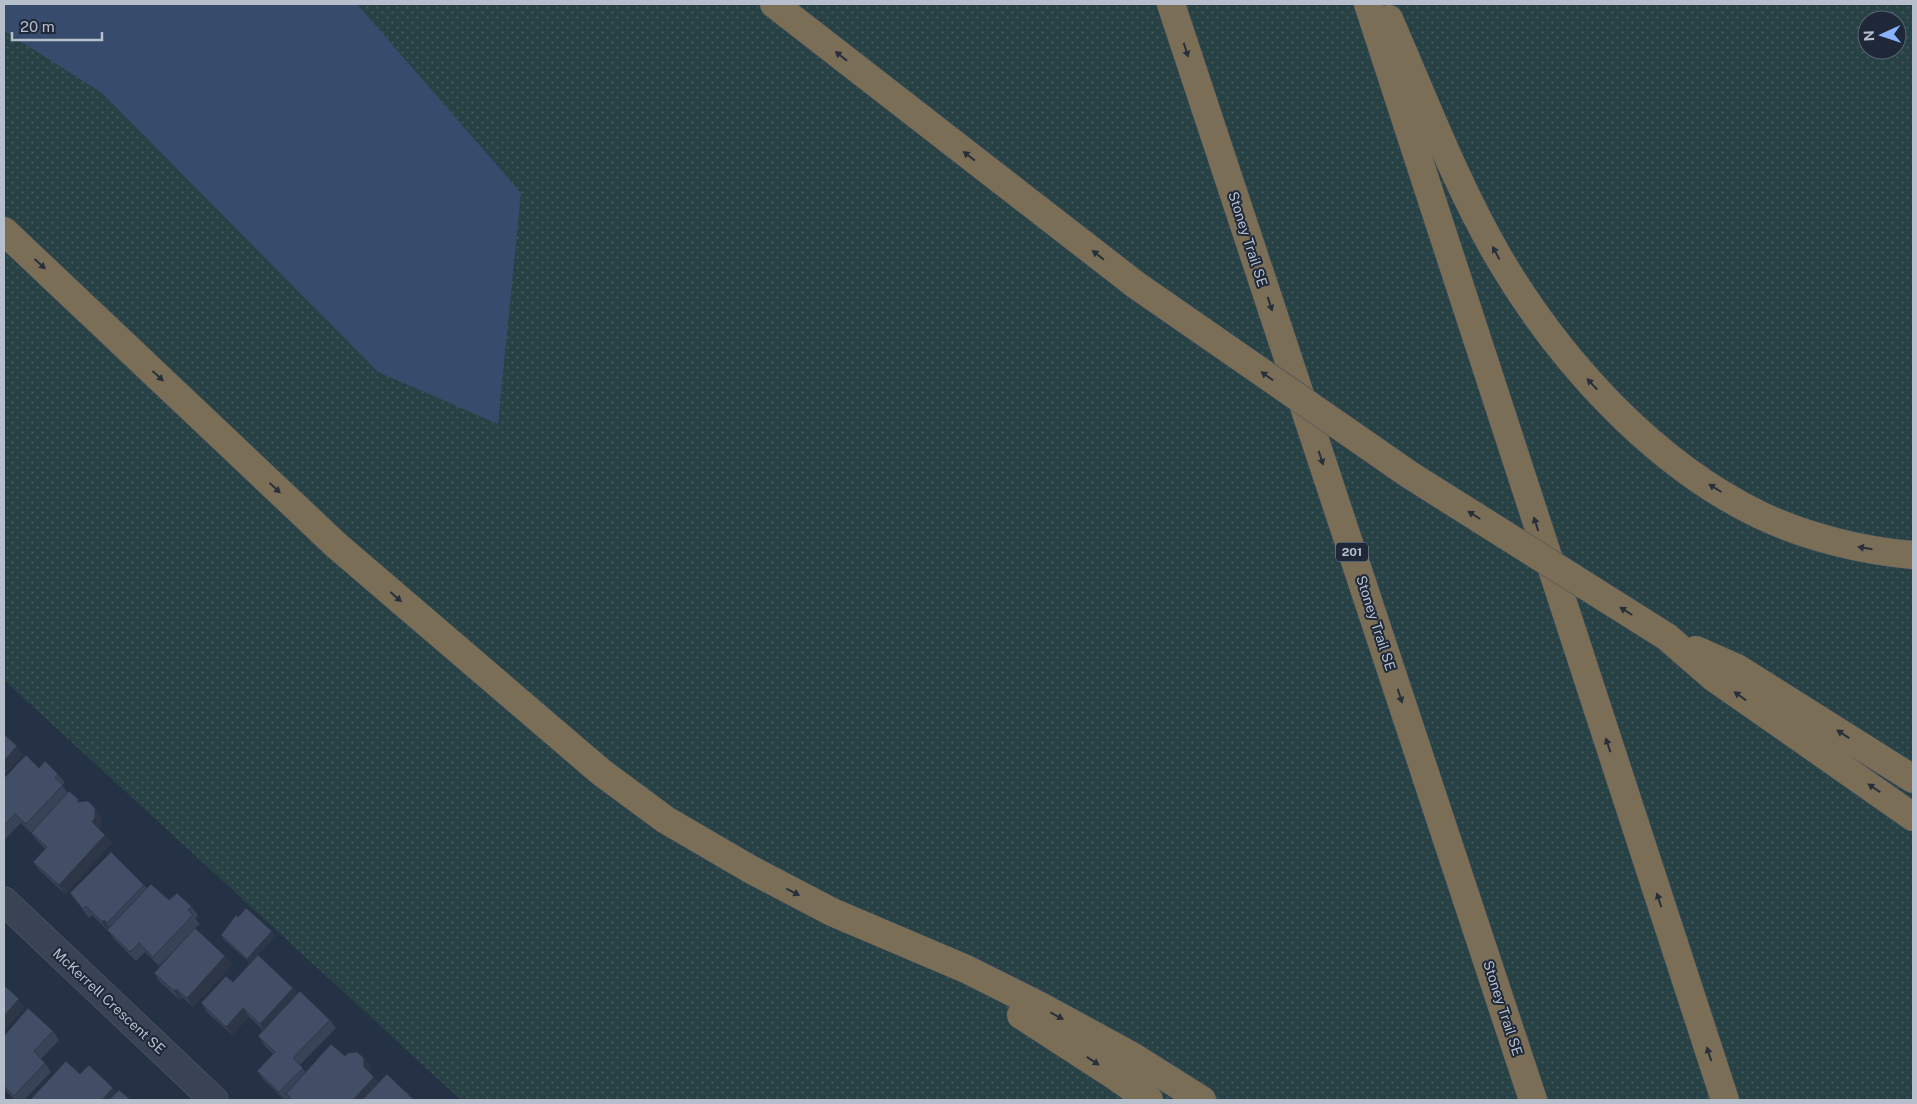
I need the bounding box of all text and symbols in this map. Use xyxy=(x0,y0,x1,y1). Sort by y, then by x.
scale bar xyxy=(12,10,102,42)
north arrow xyxy=(1857,10,1907,60)
text: 20 m xyxy=(20,18,55,35)
text: N xyxy=(1861,30,1877,42)
one-way arrow xyxy=(1182,43,1190,58)
one-way arrow xyxy=(834,51,848,61)
one-way arrow xyxy=(963,150,976,161)
street label: Stoney Trail SE xyxy=(1225,189,1271,289)
one-way arrow xyxy=(1492,246,1501,259)
one-way arrow xyxy=(1091,250,1104,261)
one-way arrow xyxy=(33,258,45,270)
one-way arrow xyxy=(1266,297,1274,312)
one-way arrow xyxy=(151,370,163,382)
one-way arrow xyxy=(1260,371,1273,381)
one-way arrow xyxy=(1586,378,1598,390)
one-way arrow xyxy=(1318,451,1325,466)
one-way arrow xyxy=(269,482,281,494)
one-way arrow xyxy=(1709,483,1722,493)
one-way arrow xyxy=(1467,511,1480,520)
one-way arrow xyxy=(1532,516,1540,531)
road number: 201 xyxy=(1336,542,1368,562)
one-way arrow xyxy=(1857,544,1873,552)
street label: Stoney Trail SE xyxy=(1353,573,1399,673)
one-way arrow xyxy=(389,591,402,602)
one-way arrow xyxy=(1620,606,1633,616)
one-way arrow xyxy=(1397,688,1404,703)
one-way arrow xyxy=(1733,691,1747,701)
one-way arrow xyxy=(1836,729,1850,739)
one-way arrow xyxy=(1604,737,1612,752)
one-way arrow xyxy=(1867,783,1881,793)
one-way arrow xyxy=(786,888,801,896)
one-way arrow xyxy=(1654,892,1662,907)
street label: McKerrell Crescent SE xyxy=(50,945,168,1057)
street label: Stoney Trail SE xyxy=(1480,958,1526,1058)
one-way arrow xyxy=(1051,1011,1064,1020)
one-way arrow xyxy=(1705,1046,1713,1061)
one-way arrow xyxy=(1086,1056,1099,1065)

